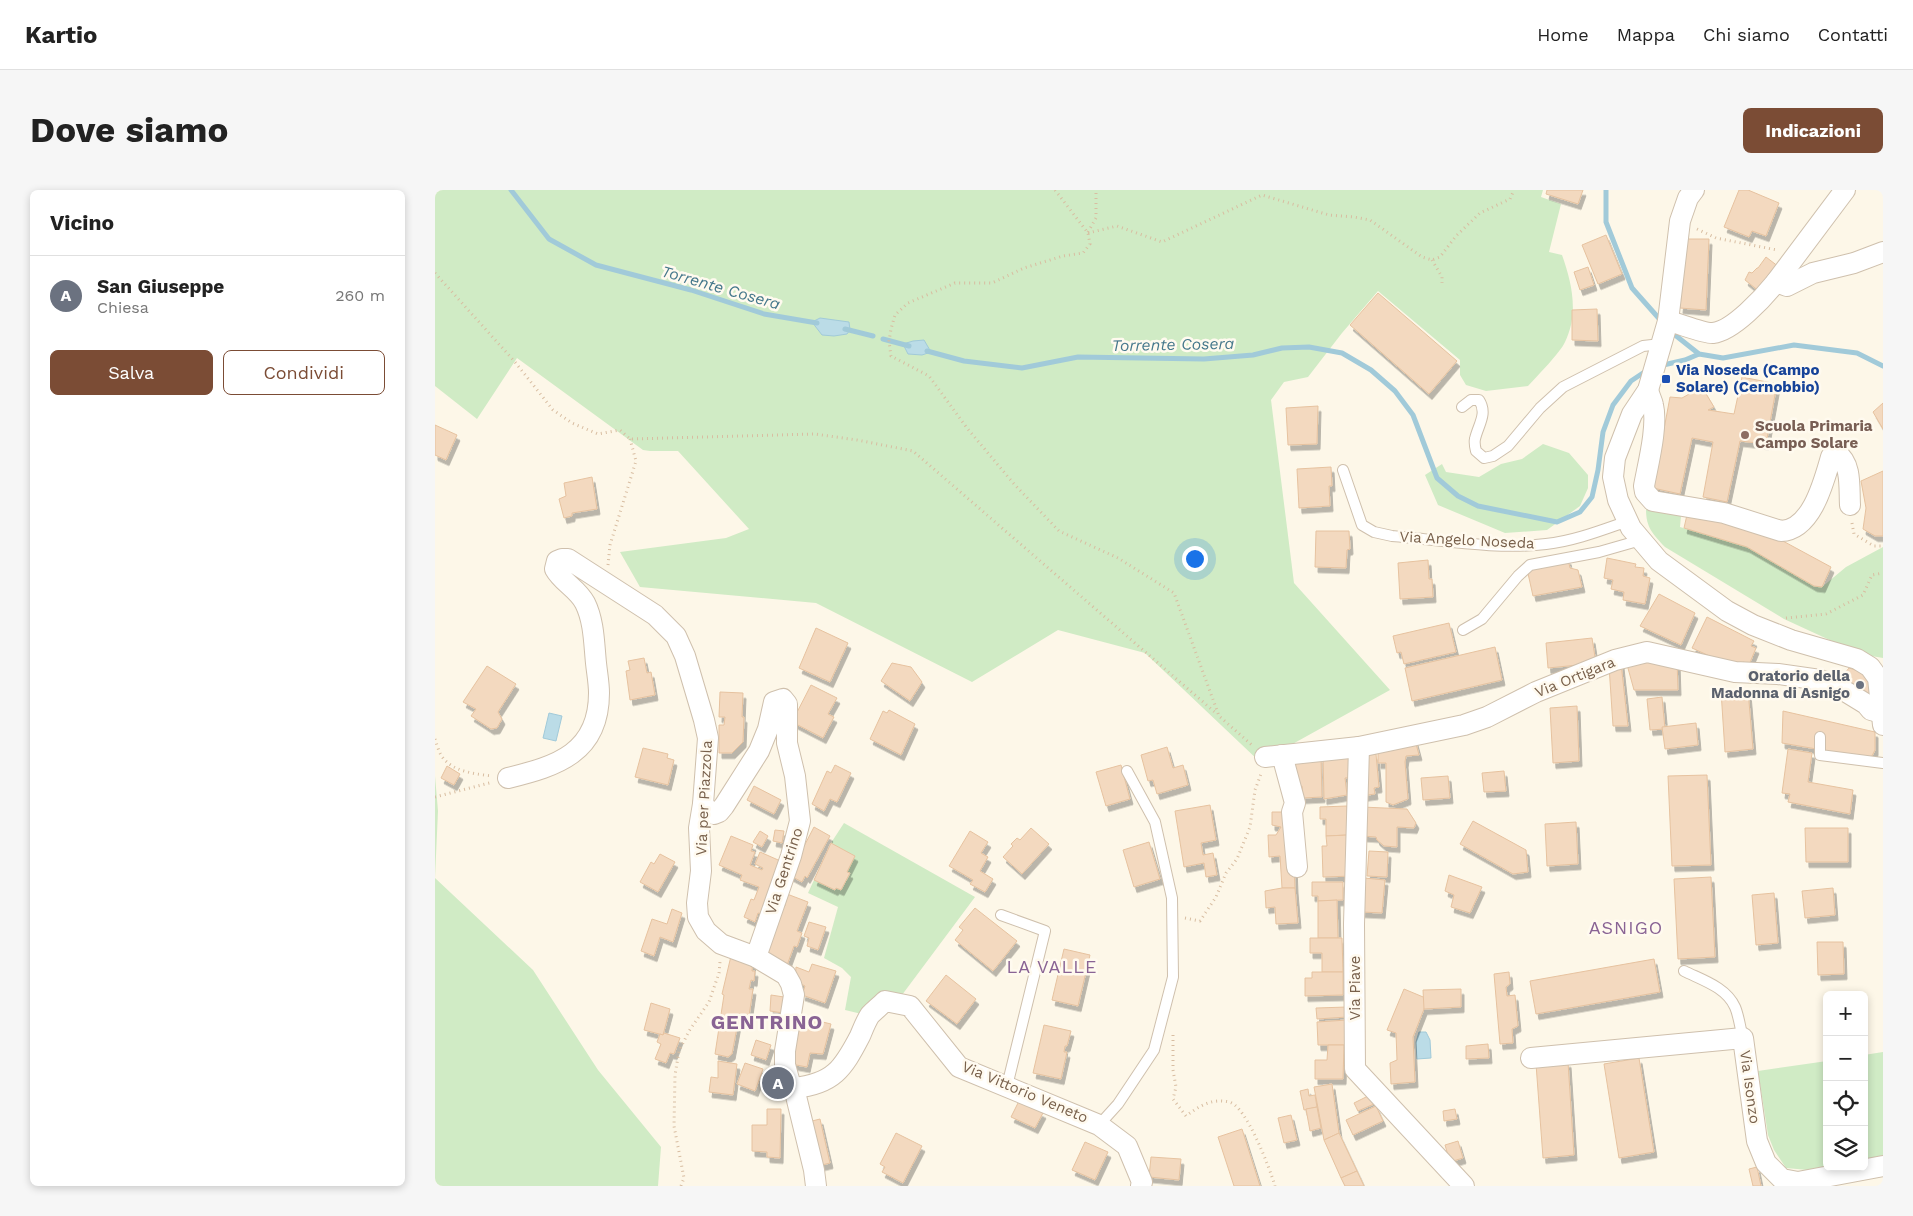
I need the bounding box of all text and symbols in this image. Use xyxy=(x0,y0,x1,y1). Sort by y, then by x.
text: Kartio xyxy=(25,21,97,49)
text: Home xyxy=(1537,24,1589,45)
text: Mappa xyxy=(1617,24,1675,45)
text: Chi siamo xyxy=(1703,24,1790,45)
text: Contatti xyxy=(1818,24,1888,45)
button: Indicazioni xyxy=(1743,108,1883,153)
text: Dove siamo xyxy=(30,109,228,151)
text: Vicino xyxy=(50,210,114,235)
water label: Torrente Cosera xyxy=(659,261,783,314)
text: San Giuseppe xyxy=(97,275,224,298)
text: A xyxy=(61,286,71,305)
text: 260 m xyxy=(335,286,385,305)
text: Chiesa xyxy=(97,298,149,317)
water label: Torrente Cosera xyxy=(1112,334,1235,355)
button: Salva xyxy=(50,350,213,395)
button: Condividi xyxy=(223,350,385,395)
place label: Via Noseda (Campo Solare) (Cernobbio) xyxy=(1676,361,1820,396)
marker: Via Noseda (Campo Solare) (Cernobbio) xyxy=(1660,373,1672,385)
place label: Scuola Primaria Campo Solare xyxy=(1755,417,1873,452)
marker: Scuola Primaria Campo Solare xyxy=(1739,429,1751,441)
street label: Via Angelo Noseda xyxy=(1399,527,1536,553)
your location xyxy=(1182,546,1208,572)
street label: Via Ortigara xyxy=(1532,653,1618,701)
place label: Oratorio della Madonna di Asnigo xyxy=(1711,667,1850,702)
marker: Oratorio della Madonna di Asnigo xyxy=(1854,679,1866,691)
street label: Via per Piazzola xyxy=(692,739,716,856)
street label: Via Gentrino xyxy=(761,825,807,917)
district label: ASNIGO xyxy=(1589,917,1663,938)
district label: LA VALLE xyxy=(1007,956,1097,977)
street label: Via Piave xyxy=(1346,956,1364,1020)
map controls xyxy=(1823,991,1868,1171)
button: + xyxy=(1823,991,1868,1036)
district label: GENTRINO xyxy=(711,1010,823,1034)
button: − xyxy=(1823,1036,1868,1081)
street label: Via Isonzo xyxy=(1736,1049,1764,1125)
street label: Via Vittorio Veneto xyxy=(959,1057,1091,1127)
pin: A xyxy=(762,1064,794,1102)
button: locate xyxy=(1823,1081,1868,1126)
button: layers xyxy=(1823,1126,1868,1171)

